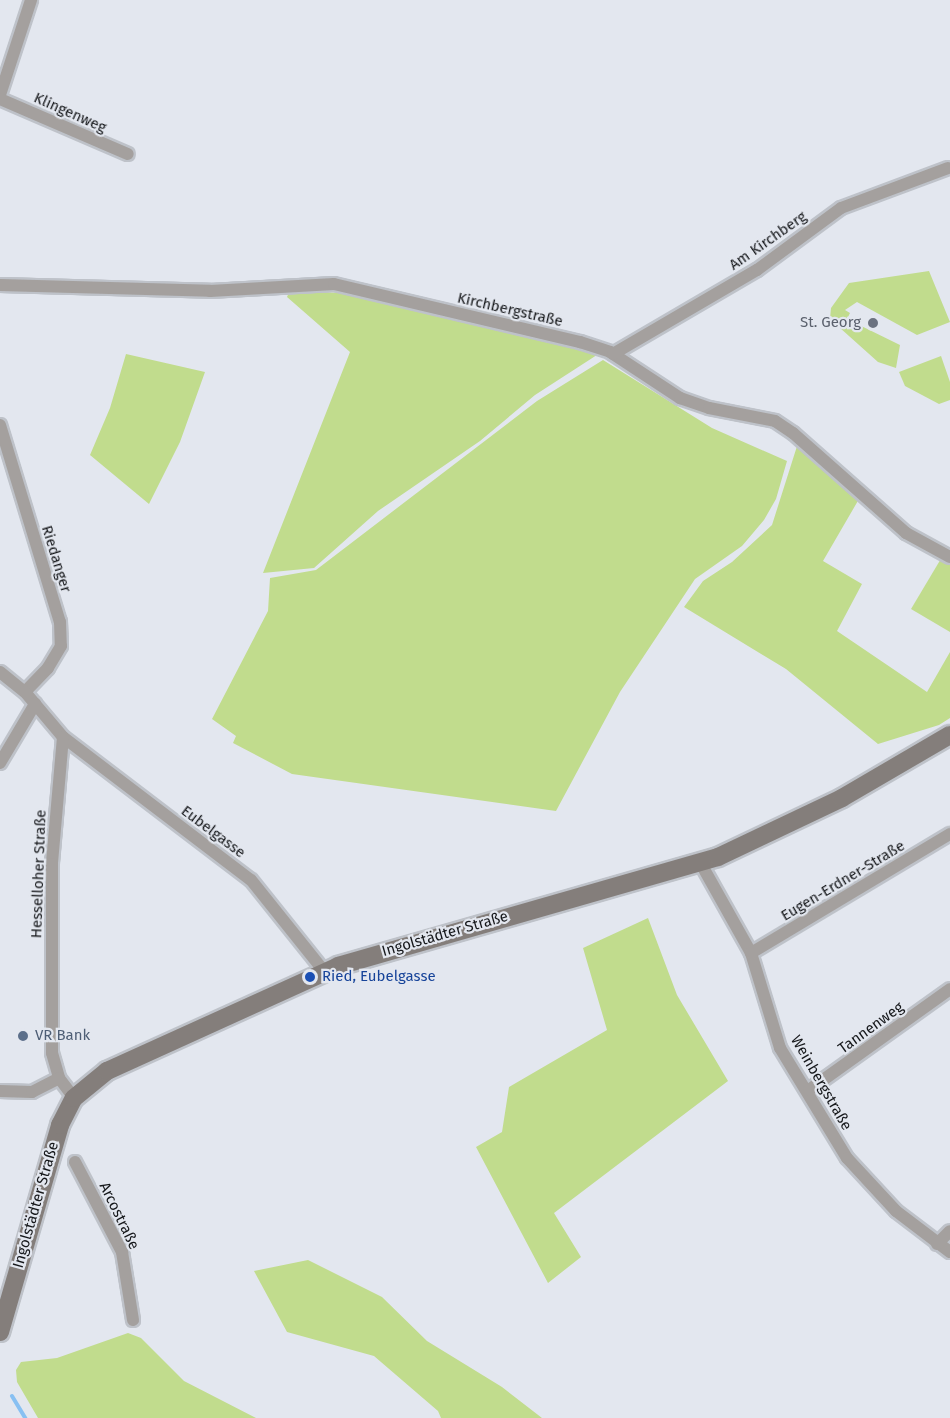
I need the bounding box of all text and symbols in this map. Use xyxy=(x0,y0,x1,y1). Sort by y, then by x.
street label: Klingenweg xyxy=(31,89,109,137)
street label: Am Kirchberg xyxy=(726,208,810,274)
street label: Kirchbergstraße xyxy=(456,289,564,331)
place label: St. Georg xyxy=(800,314,861,332)
marker: St. Georg xyxy=(866,316,880,330)
street label: Riedanger xyxy=(37,523,75,595)
street label: Eubelgasse xyxy=(177,802,249,862)
street label: Hesselloher Straße xyxy=(28,809,50,939)
street label: Eugen-Erdner-Straße xyxy=(778,837,908,925)
street label: Ingolstädter Straße xyxy=(380,907,510,961)
place label: Ried, Eubelgasse xyxy=(322,968,436,986)
marker: Ried, Eubelgasse xyxy=(303,970,317,984)
street label: Tannenweg xyxy=(835,998,907,1058)
place label: VR Bank xyxy=(35,1027,90,1045)
marker: VR Bank xyxy=(16,1029,30,1043)
street label: Weinbergstraße xyxy=(787,1032,855,1134)
street label: Ingolstädter Straße xyxy=(9,1140,63,1270)
street label: Arcostraße xyxy=(95,1179,143,1253)

